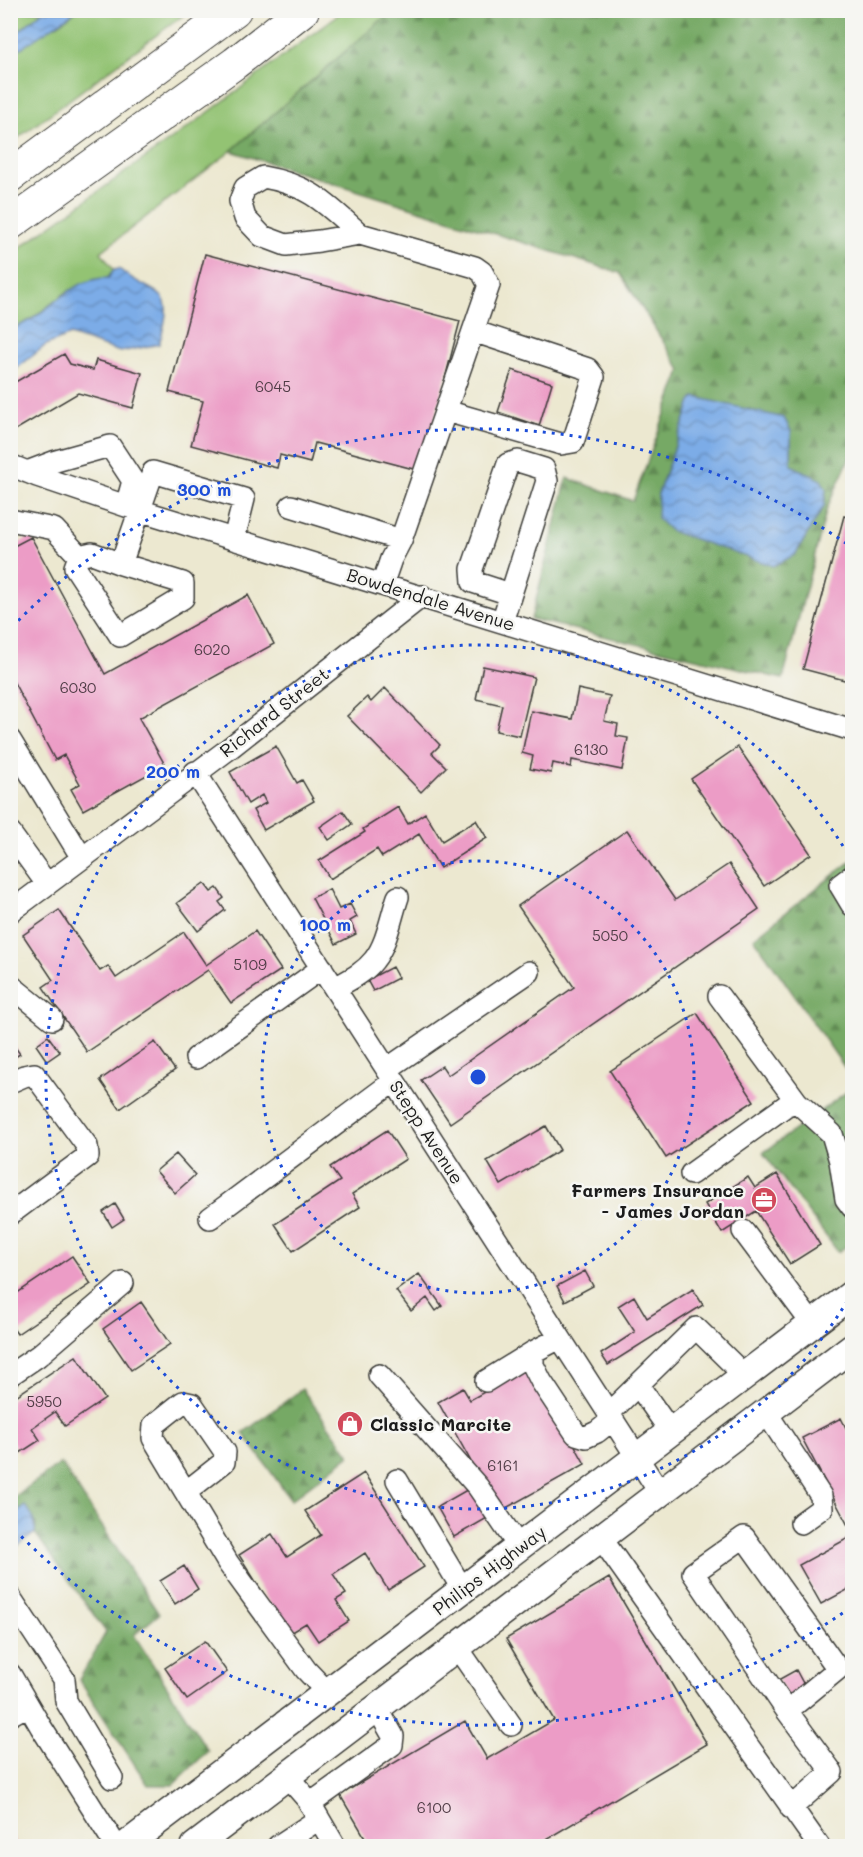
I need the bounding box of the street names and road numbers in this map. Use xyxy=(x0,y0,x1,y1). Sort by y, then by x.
street label: Bowdendale Avenue xyxy=(344,562,518,636)
street label: Richard Street xyxy=(214,662,334,762)
street label: Stepp Avenue xyxy=(384,1075,470,1189)
street label: Philips Highway xyxy=(428,1520,550,1620)

